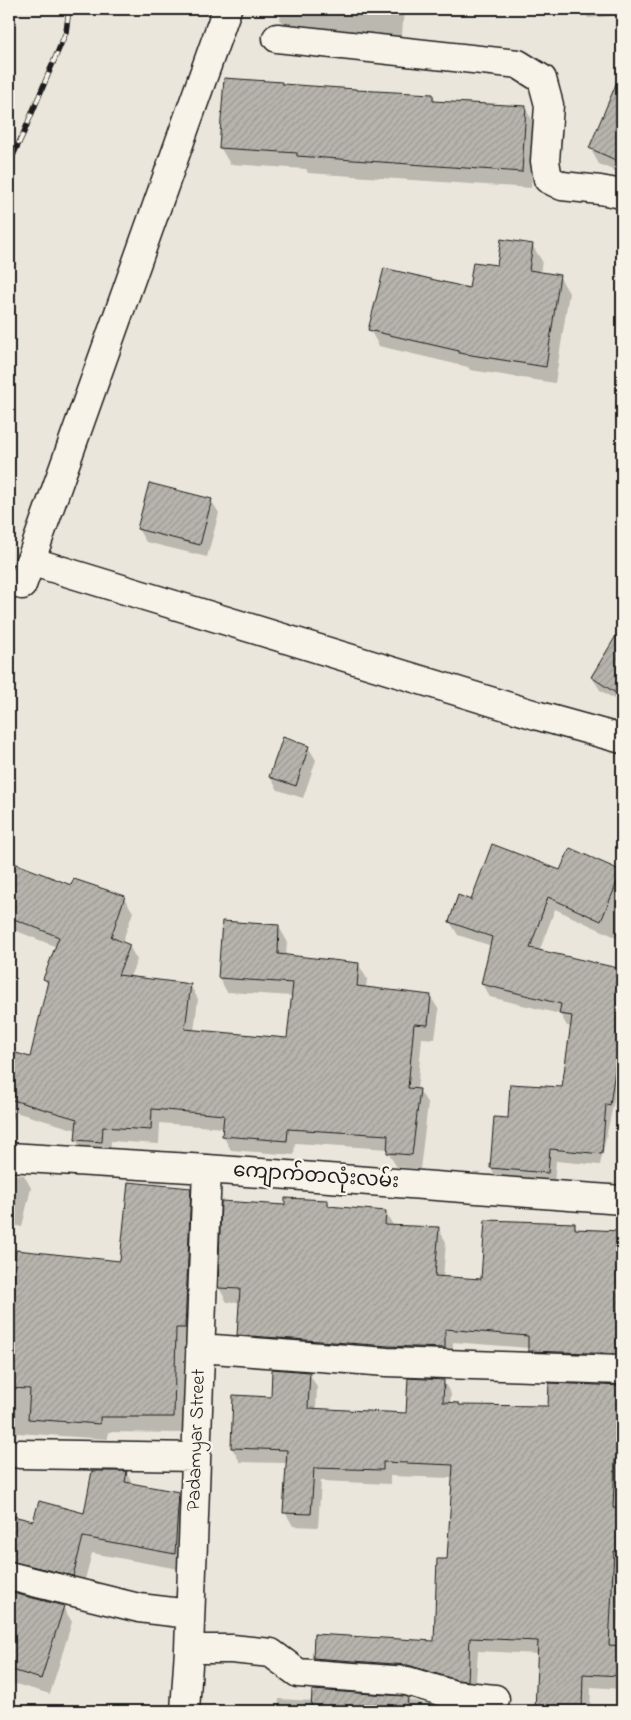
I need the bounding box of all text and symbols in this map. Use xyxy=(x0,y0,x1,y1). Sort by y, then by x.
street label: ကျောက်တလုံးလမ်း xyxy=(232,1155,400,1197)
street label: Padamyar Street xyxy=(180,1368,214,1512)

